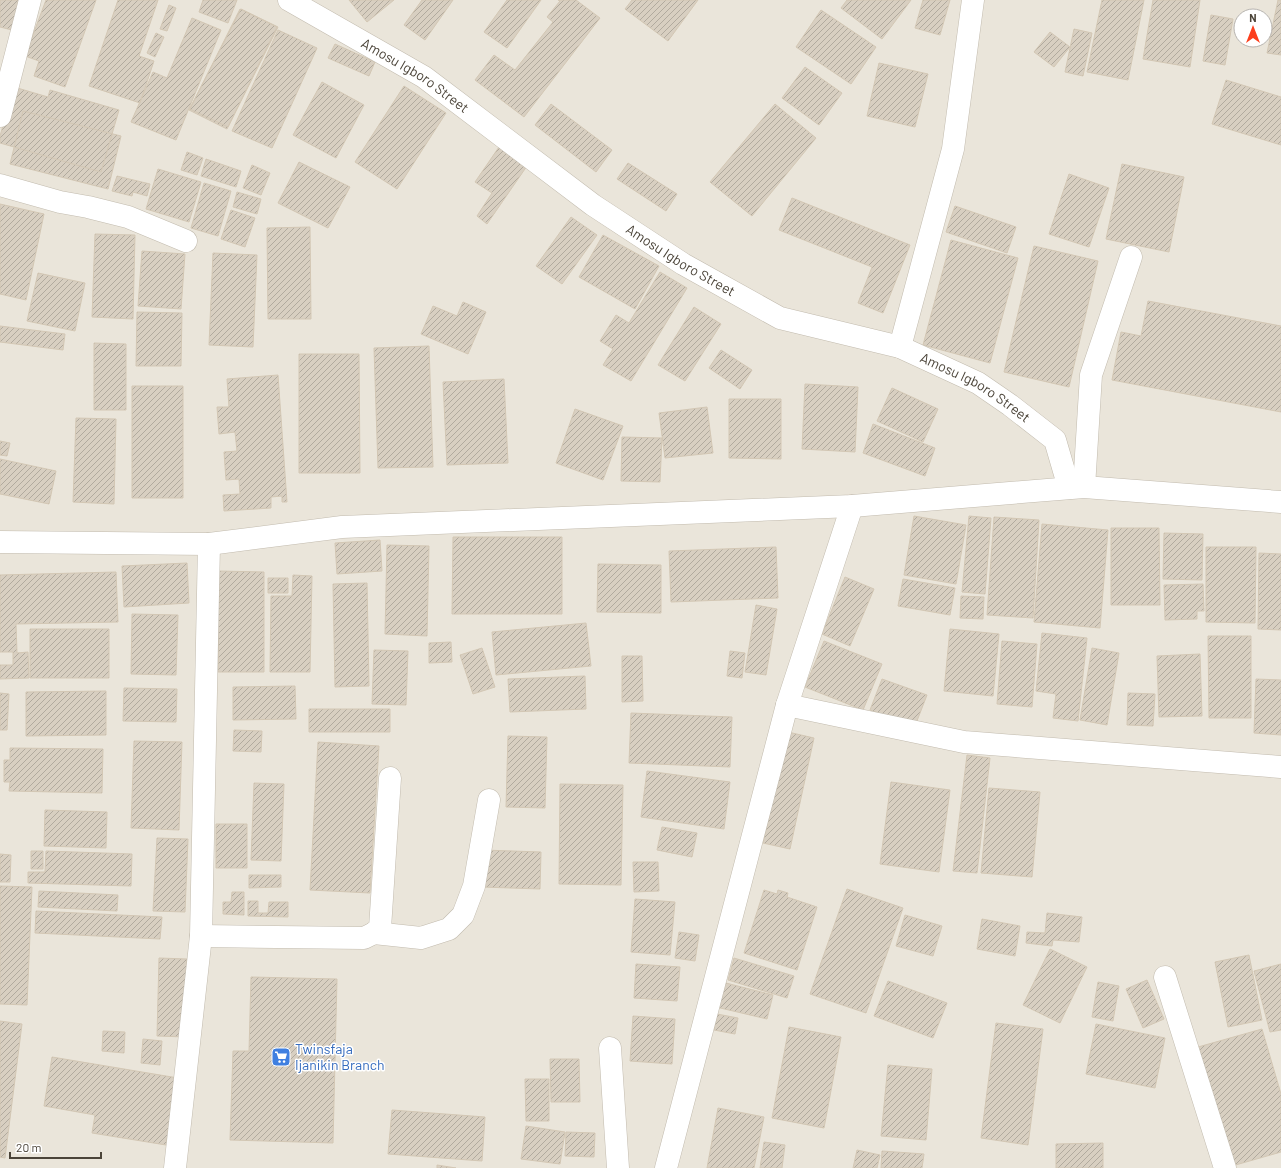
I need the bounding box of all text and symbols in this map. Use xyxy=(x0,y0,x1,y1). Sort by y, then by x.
north arrow xyxy=(1233,8,1273,48)
text: N xyxy=(1249,11,1257,24)
street label: Amosu Igboro Street xyxy=(359,34,472,116)
street label: Amosu Igboro Street xyxy=(623,220,738,299)
street label: Amosu Igboro Street xyxy=(918,349,1034,426)
place label: Twinsfaja Ijanikin Branch xyxy=(295,1040,385,1073)
supermarket icon: Twinsfaja Ijanikin Branch xyxy=(270,1046,292,1068)
scale bar xyxy=(10,1134,101,1160)
text: 20 m xyxy=(16,1140,42,1154)

